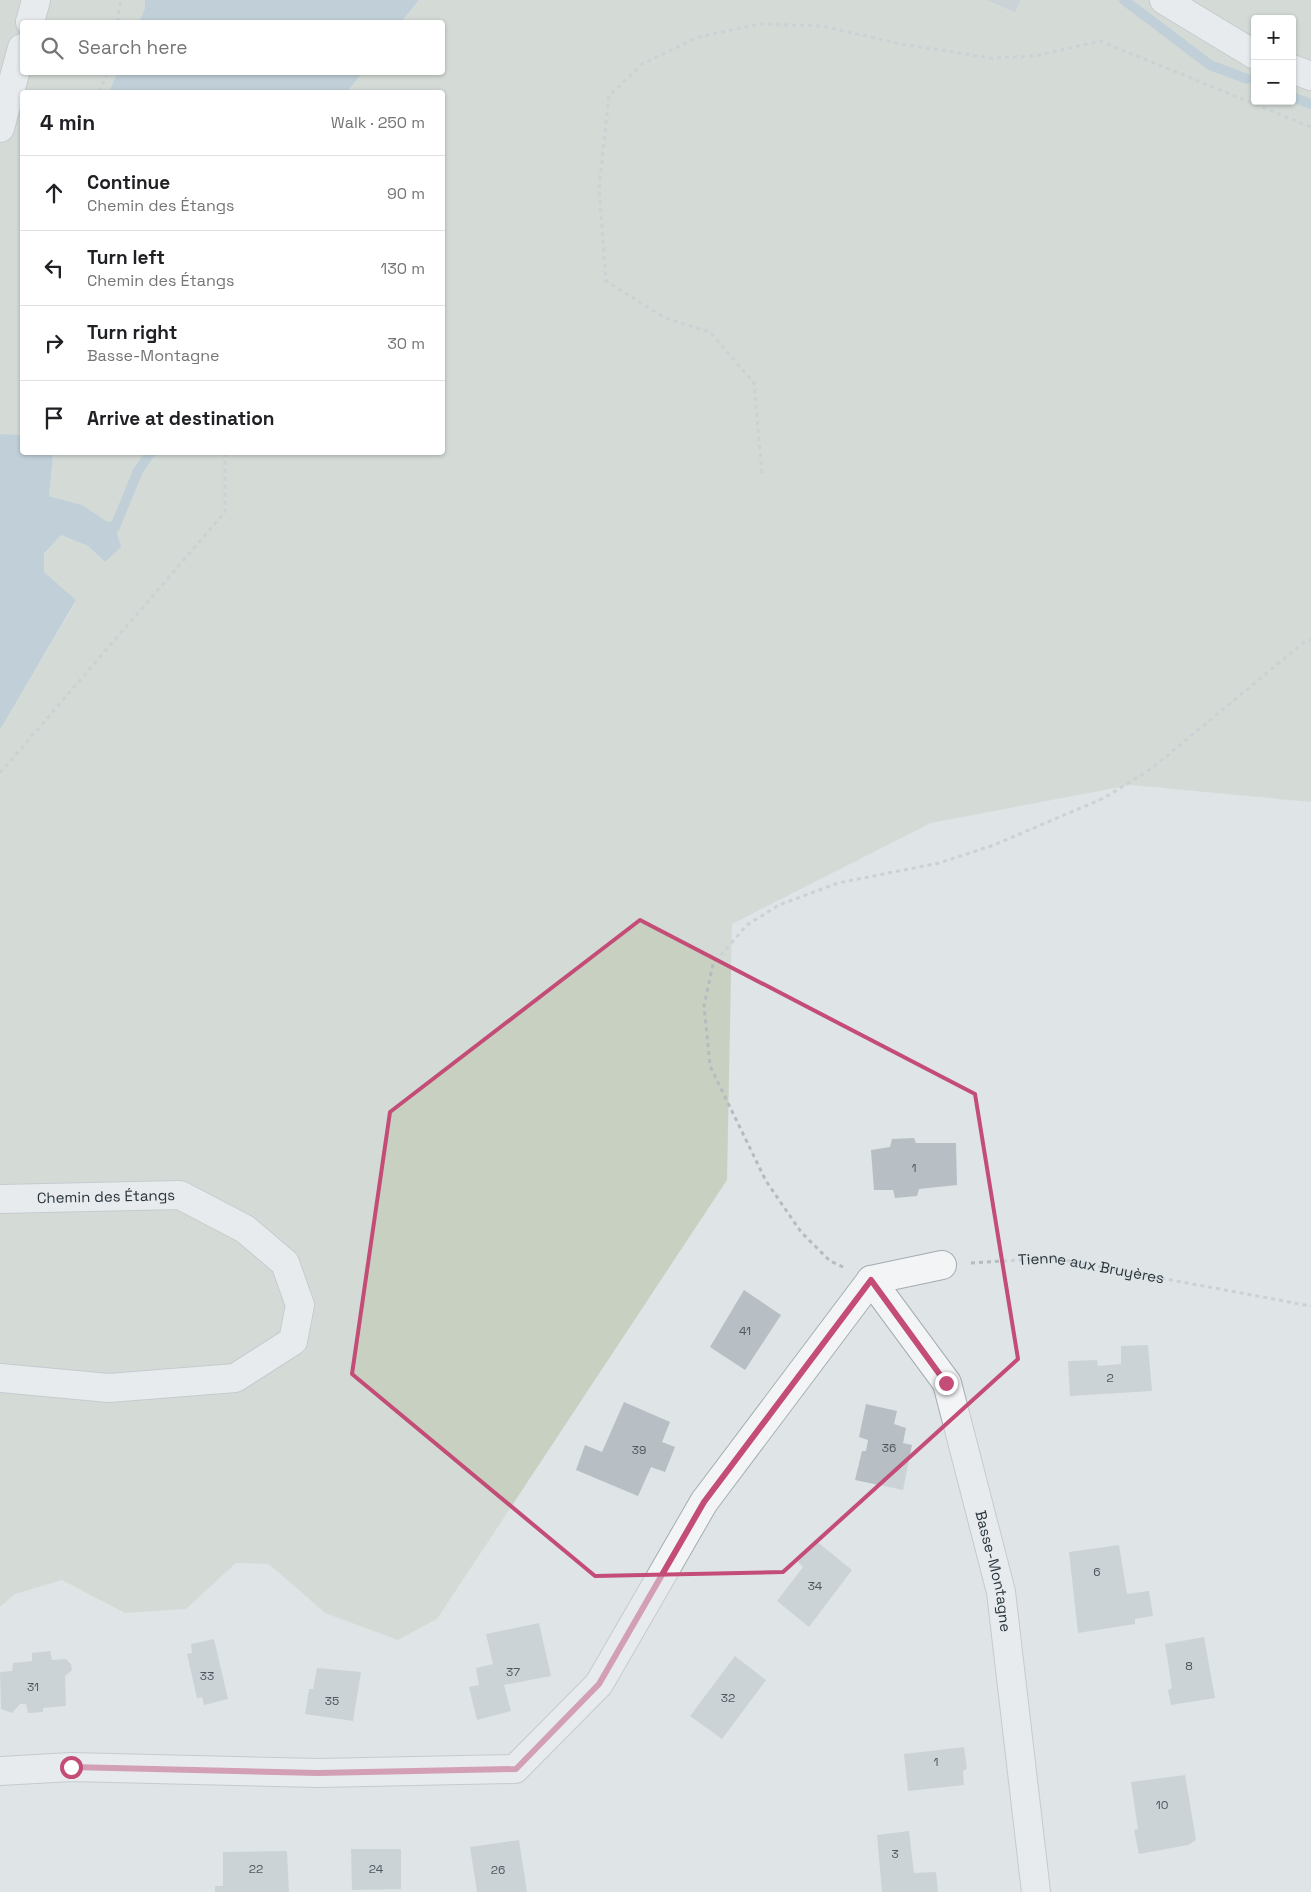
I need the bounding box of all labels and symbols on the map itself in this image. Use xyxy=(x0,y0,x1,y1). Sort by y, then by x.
house number: 1 xyxy=(911,1160,917,1176)
street label: Chemin des Étangs xyxy=(37,1185,175,1207)
street label: Tienne aux Bruyères xyxy=(1017,1248,1166,1287)
house number: 41 xyxy=(739,1323,751,1339)
house number: 2 xyxy=(1106,1370,1114,1386)
route end xyxy=(935,1372,958,1395)
house number: 36 xyxy=(882,1440,896,1456)
house number: 39 xyxy=(632,1442,646,1458)
street label: Basse-Montagne xyxy=(971,1508,1016,1633)
house number: 6 xyxy=(1093,1564,1101,1580)
house number: 34 xyxy=(808,1578,823,1594)
house number: 8 xyxy=(1185,1658,1193,1674)
house number: 37 xyxy=(506,1664,520,1680)
house number: 33 xyxy=(200,1668,214,1684)
house number: 31 xyxy=(27,1679,39,1695)
house number: 32 xyxy=(721,1690,735,1706)
house number: 35 xyxy=(325,1693,339,1709)
house number: 1 xyxy=(933,1754,939,1770)
route start xyxy=(60,1756,83,1779)
house number: 10 xyxy=(1156,1797,1168,1813)
house number: 3 xyxy=(891,1846,899,1862)
house number: 22 xyxy=(249,1861,263,1877)
house number: 24 xyxy=(369,1861,384,1877)
house number: 26 xyxy=(491,1862,505,1878)

